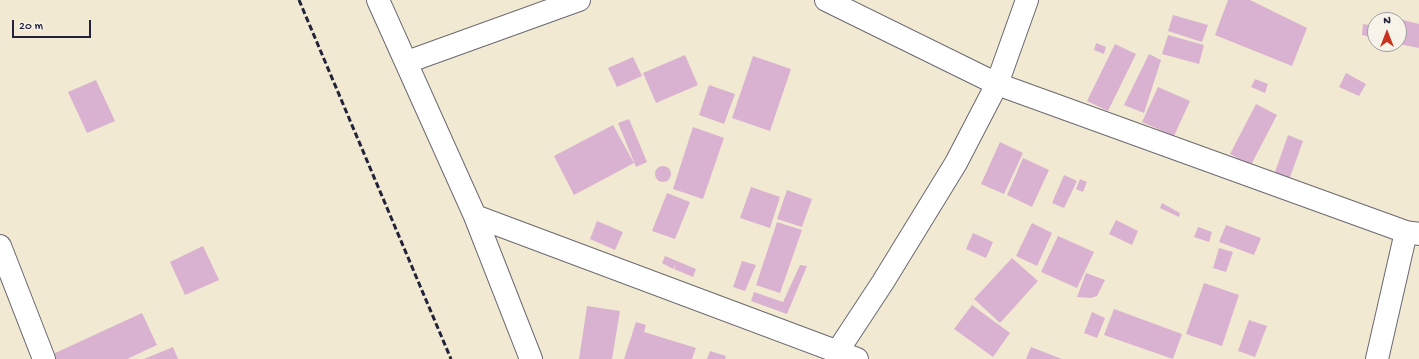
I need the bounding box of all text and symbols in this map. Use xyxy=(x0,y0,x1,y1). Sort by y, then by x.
scale bar xyxy=(14,12,93,38)
north arrow xyxy=(1367,12,1407,52)
text: N xyxy=(1383,15,1391,27)
text: 20 m xyxy=(19,20,43,34)

